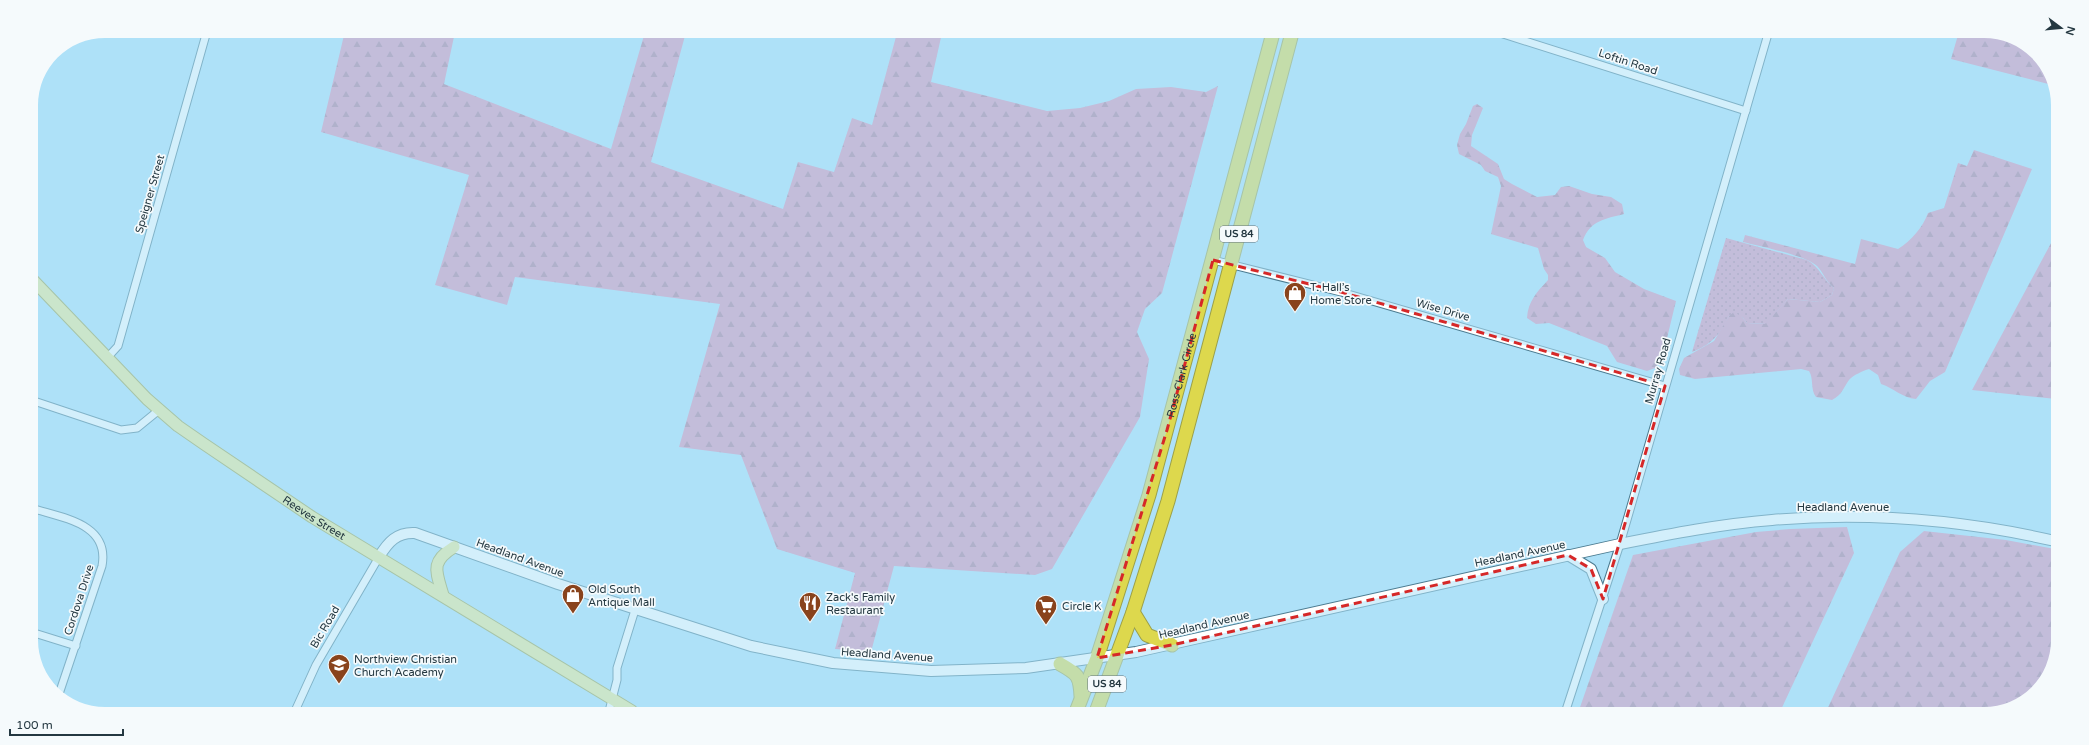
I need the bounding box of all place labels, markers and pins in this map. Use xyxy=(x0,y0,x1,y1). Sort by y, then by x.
shop icon: T. Hall’s Home Store xyxy=(1282,280,1308,313)
place label: T. Hall’s Home Store xyxy=(1310,281,1372,307)
shop icon: Old South Antique Mall xyxy=(560,582,586,615)
place label: Old South Antique Mall xyxy=(588,583,655,609)
restaurant icon: Zack's Family Restaurant xyxy=(797,590,823,623)
place label: Zack's Family Restaurant xyxy=(826,591,895,617)
supermarket icon: Circle K xyxy=(1033,593,1059,626)
place label: Circle K xyxy=(1062,600,1102,613)
school or university icon: Northview Christian Church Academy xyxy=(326,652,352,685)
place label: Northview Christian Church Academy xyxy=(354,653,457,679)

